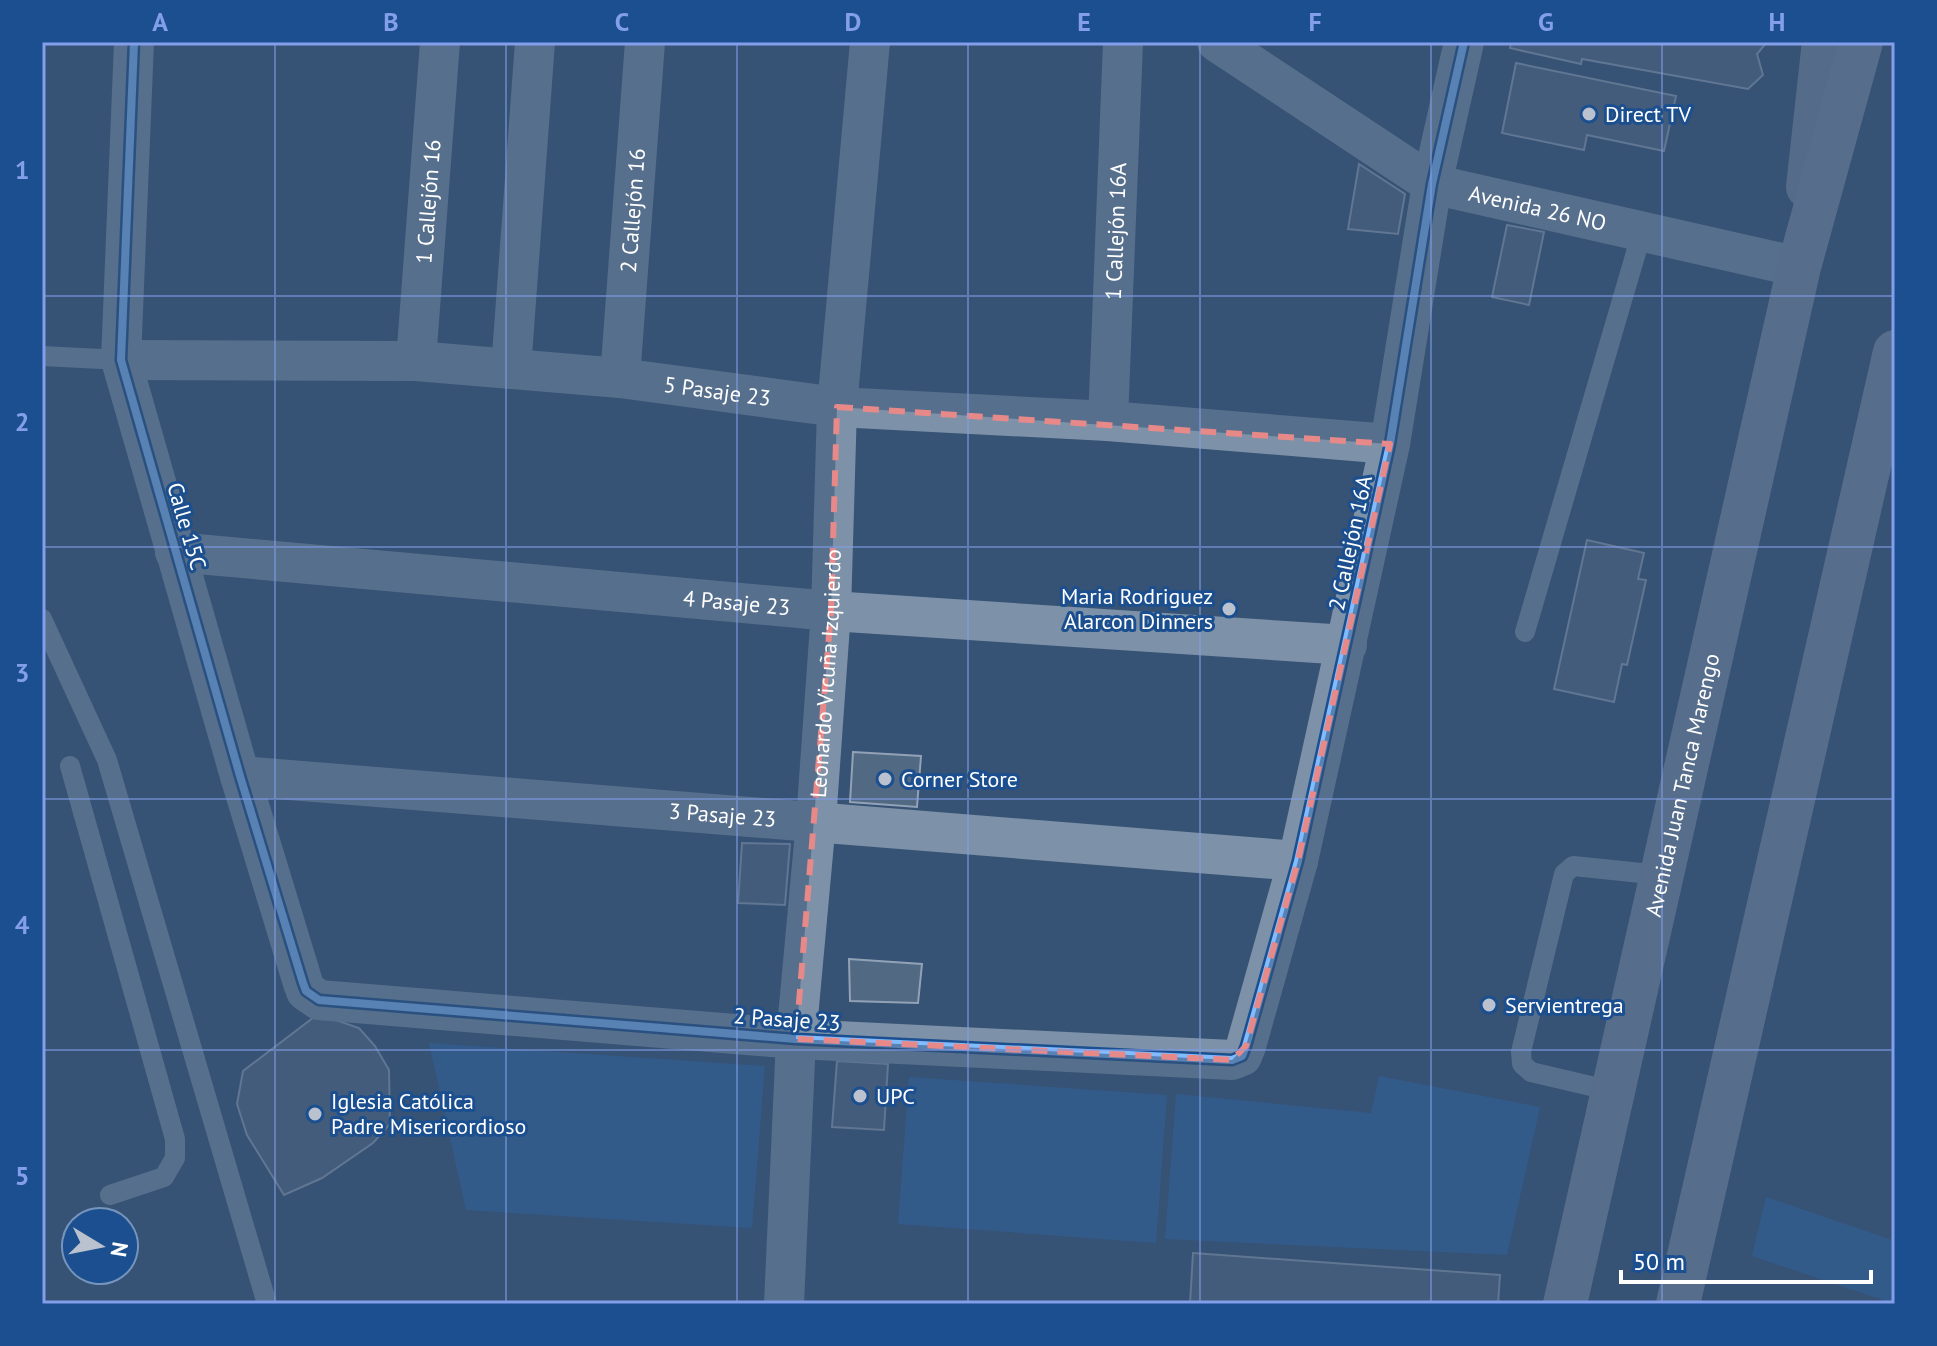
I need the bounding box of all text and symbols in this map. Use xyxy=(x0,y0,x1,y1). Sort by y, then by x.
text: A xyxy=(152,5,168,38)
text: B xyxy=(383,5,399,38)
text: C xyxy=(615,5,629,38)
text: D xyxy=(845,5,861,38)
text: E xyxy=(1077,5,1091,38)
text: F xyxy=(1308,5,1322,38)
text: G xyxy=(1538,5,1554,38)
text: H xyxy=(1769,5,1785,38)
place label: Direct TV xyxy=(1605,100,1691,128)
marker: Direct TV xyxy=(1580,105,1598,123)
street label: 1 Callejón 16 xyxy=(409,138,447,265)
street label: 2 Callejón 16 xyxy=(614,147,651,274)
text: 1 xyxy=(15,153,29,186)
street label: 1 Callejón 16A xyxy=(1099,162,1132,300)
street label: Avenida 26 NO xyxy=(1466,179,1609,237)
street label: 5 Pasaje 23 xyxy=(662,370,773,412)
text: 2 xyxy=(15,405,29,438)
street label: 2 Callejón 16A xyxy=(1322,473,1378,613)
street label: Calle 15C xyxy=(161,479,213,573)
street label: Leonardo Vicuña Izquierdo xyxy=(804,549,847,799)
place label: Maria Rodriguez Alarcon Dinners xyxy=(1061,582,1213,635)
street label: 4 Pasaje 23 xyxy=(682,584,791,621)
marker: Maria Rodriguez Alarcon Dinners xyxy=(1220,600,1238,618)
street label: Avenida Juan Tanca Marengo xyxy=(1639,651,1725,919)
text: 3 xyxy=(15,656,29,689)
place label: Corner Store xyxy=(901,765,1018,793)
marker: Corner Store xyxy=(876,770,894,788)
street label: 3 Pasaje 23 xyxy=(668,797,777,833)
text: 4 xyxy=(15,908,30,941)
place label: Servientrega xyxy=(1505,991,1624,1019)
marker: Servientrega xyxy=(1480,996,1498,1014)
street label: 2 Pasaje 23 xyxy=(732,1001,842,1037)
place label: UPC xyxy=(876,1082,915,1110)
place label: Iglesia Católica Padre Misericordioso xyxy=(331,1087,526,1140)
marker: UPC xyxy=(851,1087,869,1105)
marker: Iglesia Católica Padre Misericordioso xyxy=(306,1105,324,1123)
text: 5 xyxy=(15,1159,29,1192)
north arrow xyxy=(60,1206,140,1286)
scale bar xyxy=(1621,1234,1871,1284)
text: N xyxy=(105,1240,135,1259)
text: 50 m xyxy=(1633,1246,1685,1277)

